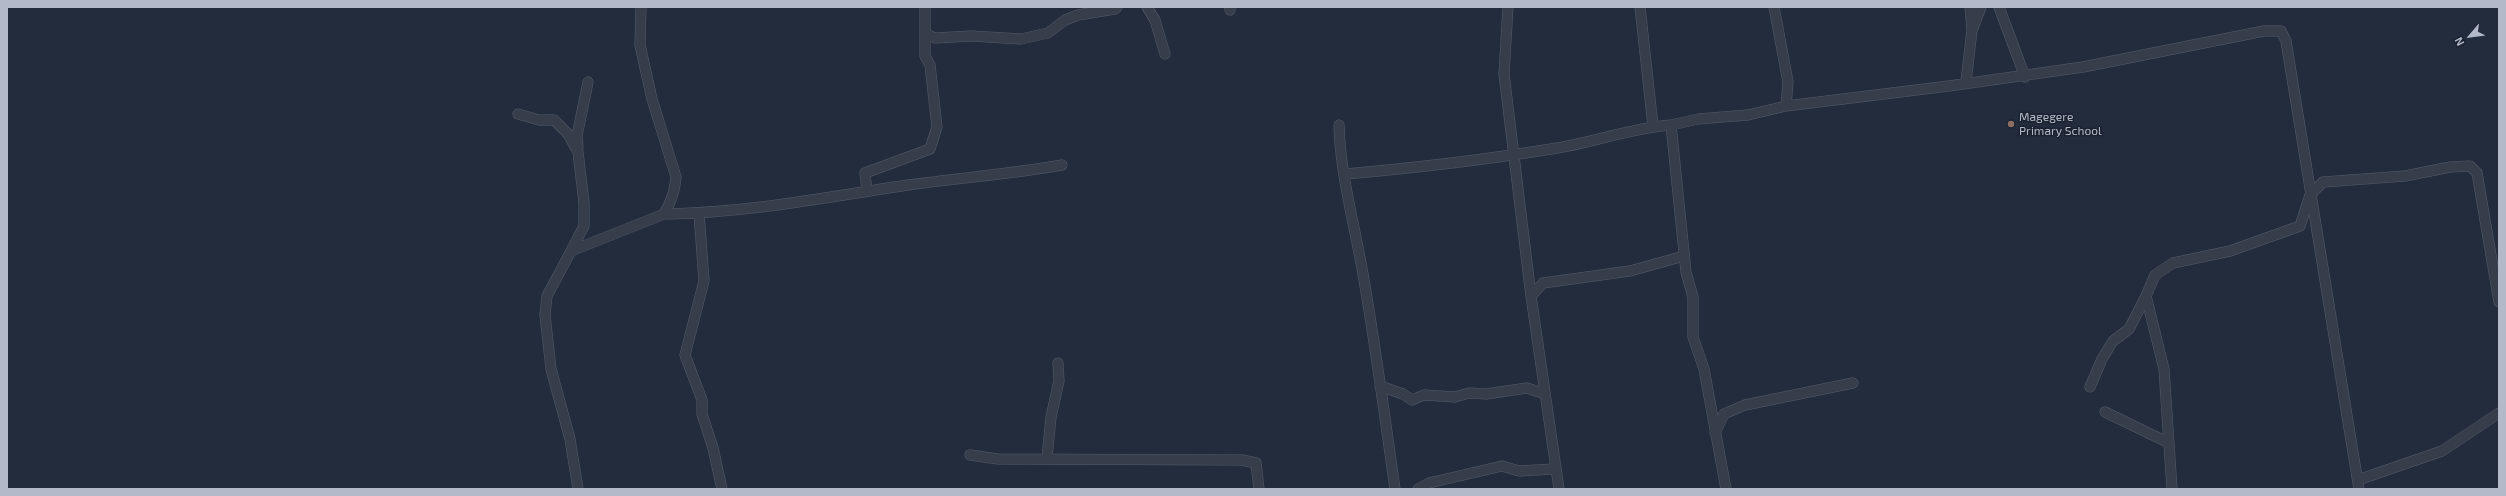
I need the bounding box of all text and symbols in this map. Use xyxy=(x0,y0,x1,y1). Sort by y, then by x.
north arrow xyxy=(2450,16,2490,56)
text: N xyxy=(2451,35,2467,48)
place label: Magegere Primary School xyxy=(2019,110,2102,138)
marker: Magegere Primary School xyxy=(2006,119,2016,129)

